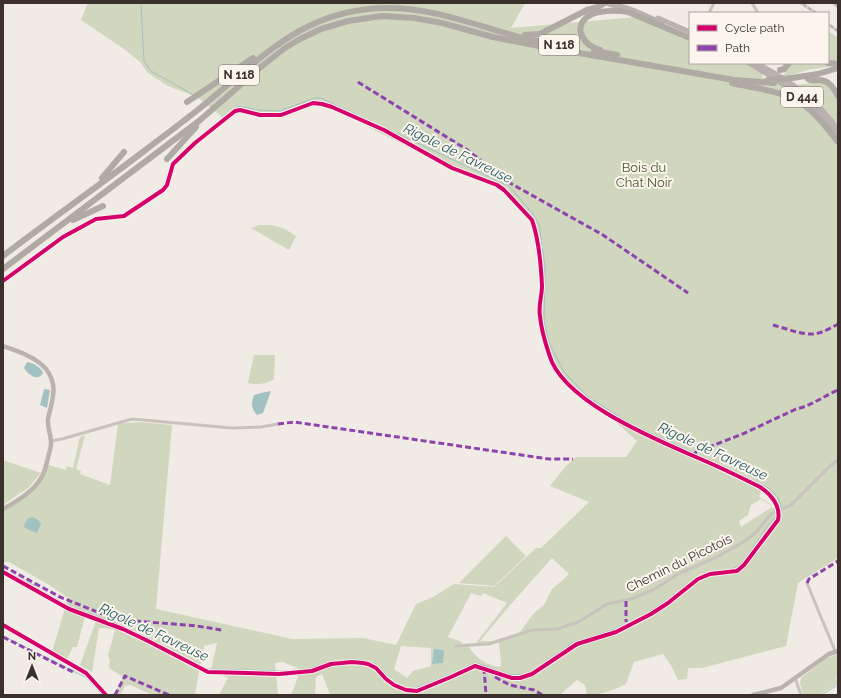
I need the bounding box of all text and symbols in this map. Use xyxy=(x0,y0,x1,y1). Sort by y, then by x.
legend xyxy=(689,12,829,64)
text: Cycle path xyxy=(725,21,784,35)
road number: N 118 xyxy=(539,35,579,55)
text: Path xyxy=(725,41,750,55)
road number: N 118 xyxy=(219,65,259,85)
road number: D 444 xyxy=(781,87,823,107)
water label: Rigole de Favreuse xyxy=(401,120,515,186)
park label: Bois du Chat Noir xyxy=(616,160,673,190)
water label: Rigole de Favreuse xyxy=(656,419,771,484)
street label: Chemin du Picotois xyxy=(624,531,734,595)
water label: Rigole de Favreuse xyxy=(97,600,212,665)
north arrow xyxy=(12,646,52,686)
text: N xyxy=(28,650,36,663)

